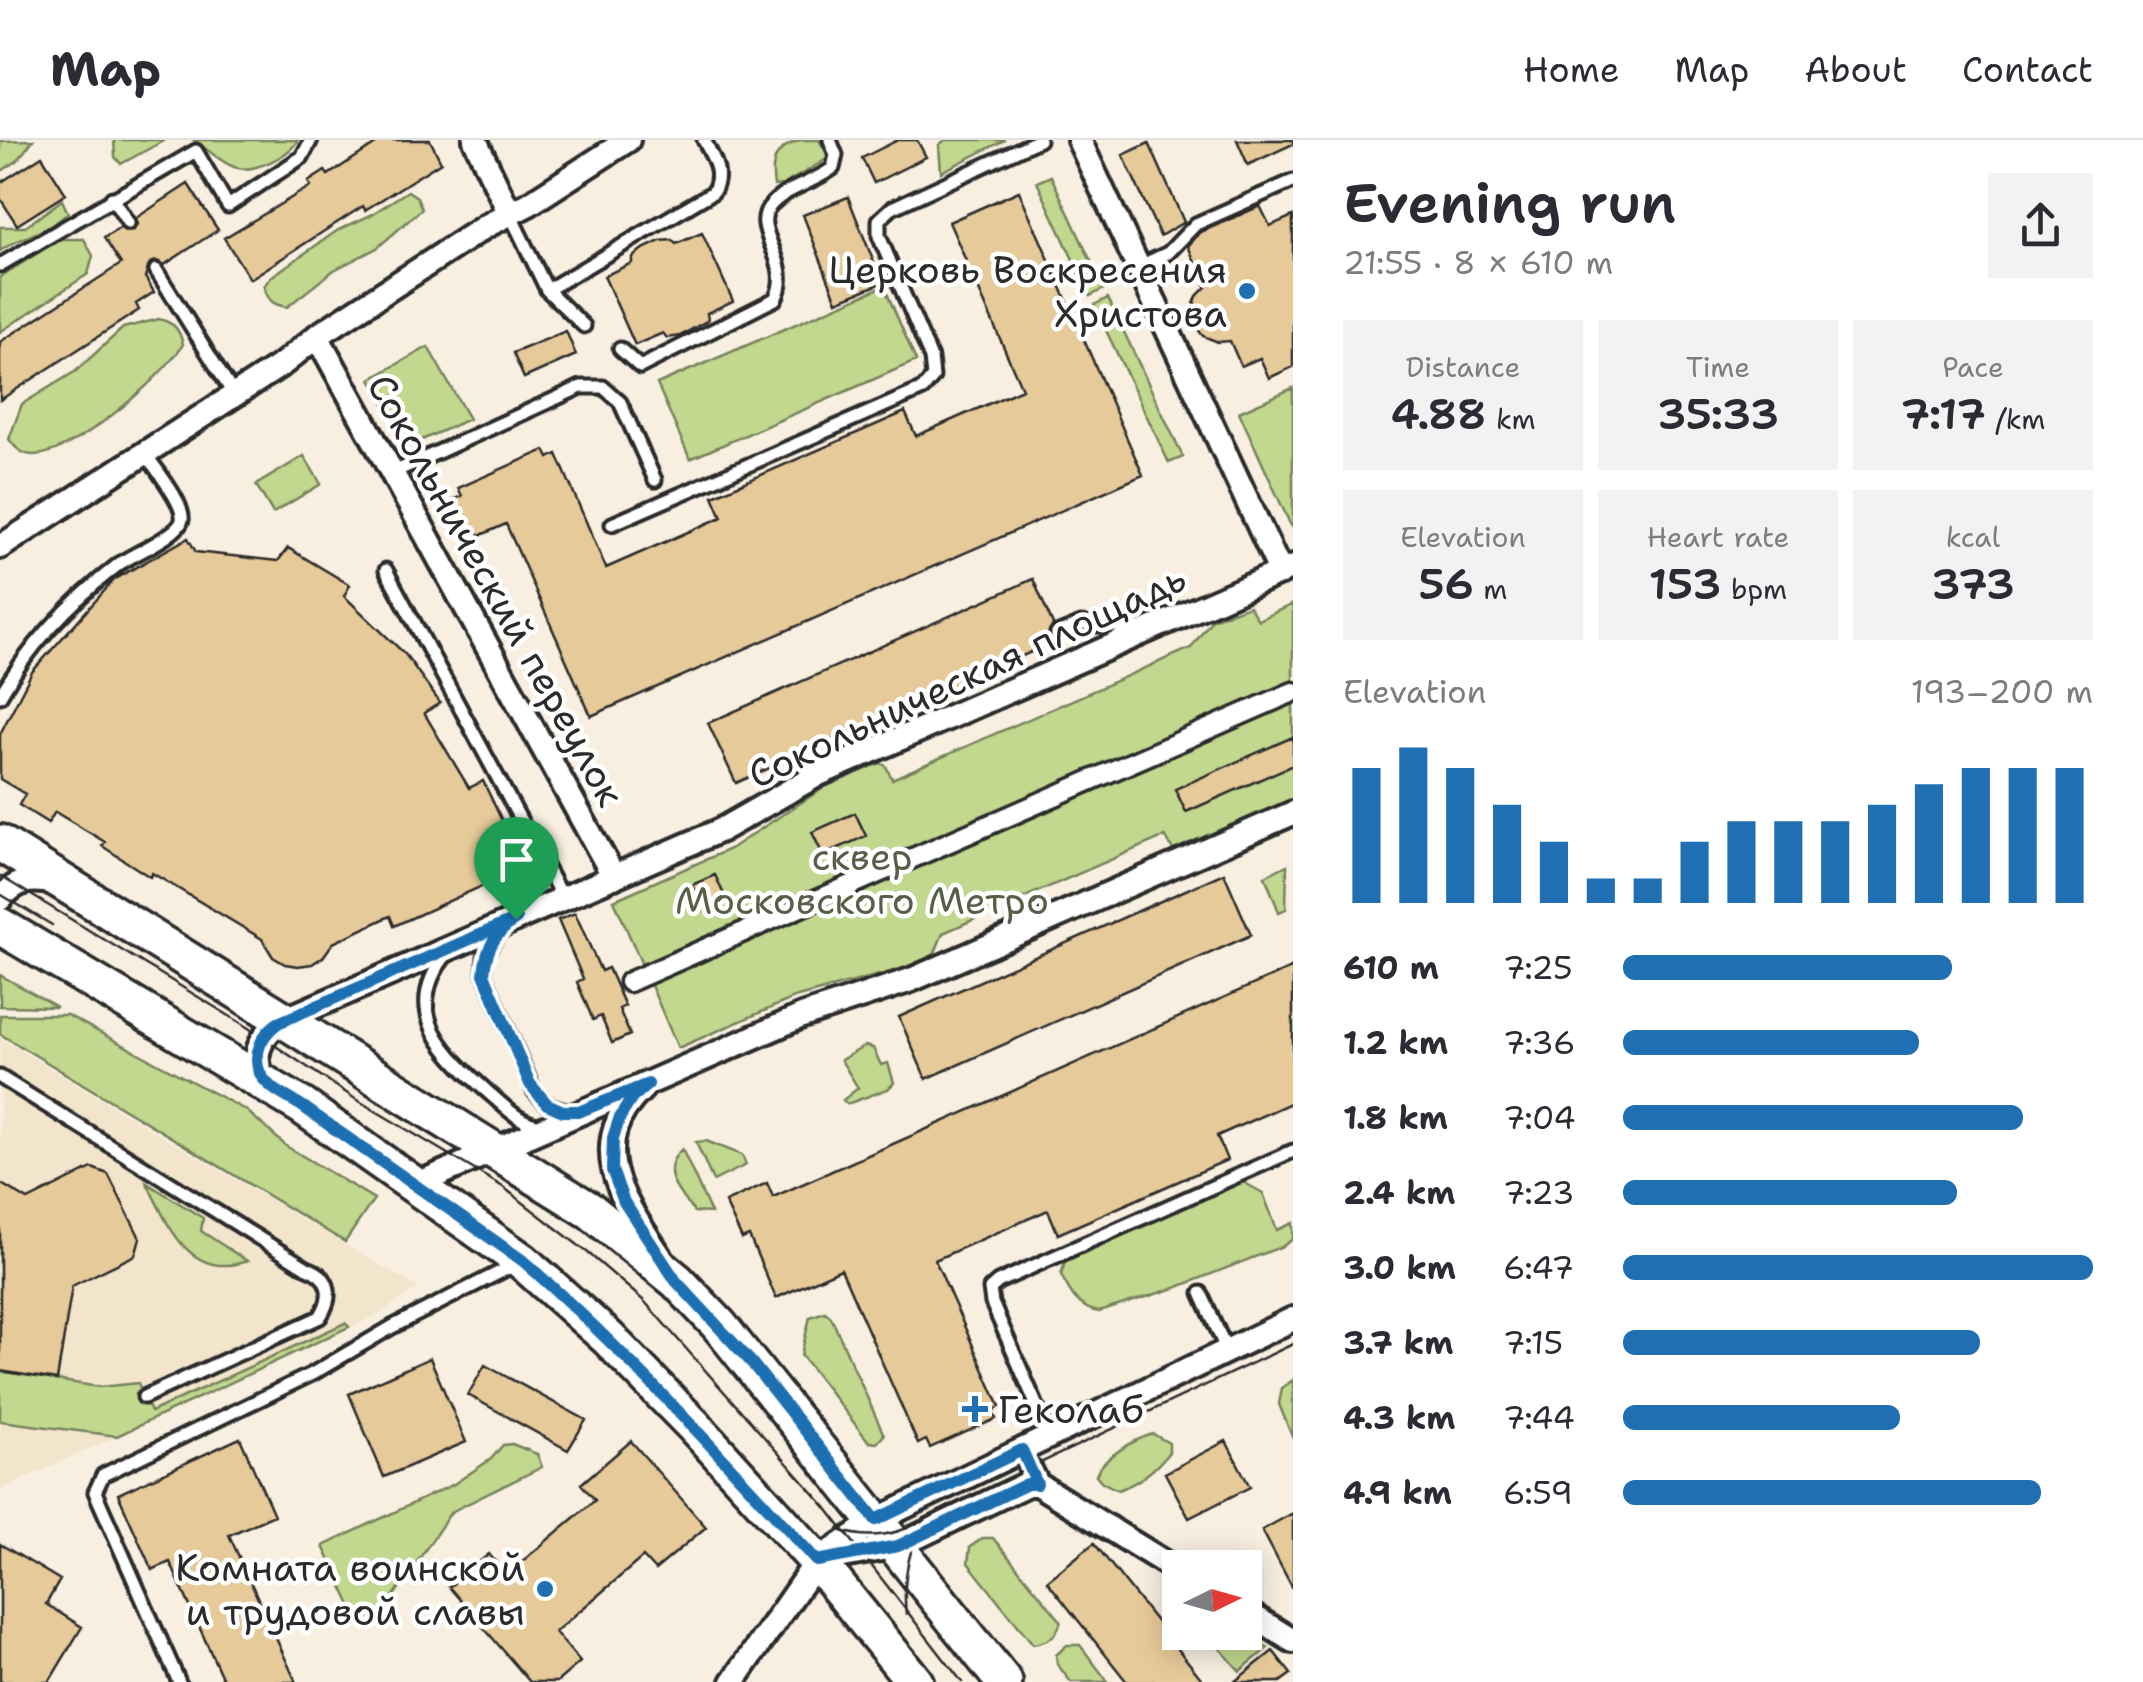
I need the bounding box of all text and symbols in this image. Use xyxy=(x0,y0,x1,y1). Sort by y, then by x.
text: Map xyxy=(50,37,161,101)
text: Home xyxy=(1523,46,1619,93)
text: Map xyxy=(1674,46,1749,93)
text: About xyxy=(1804,46,1907,93)
text: Contact xyxy=(1962,46,2093,93)
text: Evening run xyxy=(1343,166,1676,240)
button: share xyxy=(1988,173,2093,278)
text: 21:55 · 8 × 610 m xyxy=(1343,241,1613,284)
place label: Церковь Воскресения Христова xyxy=(828,244,1227,339)
marker: Церковь Воскресения Христова xyxy=(1236,280,1258,302)
text: Distance xyxy=(1406,348,1520,386)
text: Time xyxy=(1686,348,1750,386)
text: Pace xyxy=(1942,348,2004,386)
street label: Сокольнический переулок xyxy=(356,365,636,815)
text: 4.88 xyxy=(1390,386,1486,442)
text: 35:33 xyxy=(1657,386,1779,442)
text: 7:17 xyxy=(1901,386,1986,442)
text: km xyxy=(1486,400,1536,438)
text: /km xyxy=(1986,400,2045,438)
text: Elevation xyxy=(1400,518,1526,556)
text: Heart rate xyxy=(1647,518,1789,556)
text: kcal xyxy=(1946,518,2000,556)
street label: Сокольническая площадь xyxy=(740,552,1194,800)
text: 56 xyxy=(1419,556,1474,612)
text: 153 xyxy=(1649,556,1721,612)
text: 373 xyxy=(1931,556,2015,612)
text: m xyxy=(1474,570,1507,608)
text: bpm xyxy=(1721,570,1787,608)
text: Elevation xyxy=(1343,670,1486,713)
text: 193–200 m xyxy=(1911,670,2093,713)
pin xyxy=(474,817,559,920)
park label: сквер Московского Метро xyxy=(675,831,1049,926)
icon: arrive xyxy=(489,832,544,887)
text: 610 m xyxy=(1343,946,1439,989)
text: 7:25 xyxy=(1503,946,1573,989)
text: 1.2 km xyxy=(1343,1021,1448,1064)
text: 7:36 xyxy=(1503,1021,1575,1064)
text: 1.8 km xyxy=(1343,1096,1448,1139)
text: 7:04 xyxy=(1503,1096,1576,1139)
text: 2.4 km xyxy=(1343,1171,1455,1214)
text: 7:23 xyxy=(1503,1171,1575,1214)
text: 3.0 km xyxy=(1343,1246,1456,1289)
text: 6:47 xyxy=(1503,1246,1574,1289)
text: 3.7 km xyxy=(1343,1321,1453,1364)
text: 7:15 xyxy=(1503,1321,1563,1364)
place label: Геколаб xyxy=(998,1384,1144,1435)
marker: Геколаб xyxy=(962,1396,988,1422)
text: 4.3 km xyxy=(1343,1396,1456,1439)
text: 7:44 xyxy=(1503,1396,1575,1439)
text: 4.9 km xyxy=(1343,1471,1452,1514)
text: 6:59 xyxy=(1503,1471,1573,1514)
place label: Комната воинской и трудовой славы xyxy=(175,1542,525,1637)
north arrow xyxy=(1162,1550,1262,1650)
map controls xyxy=(1162,1550,1262,1650)
marker: Комната воинской и трудовой славы xyxy=(534,1578,556,1600)

